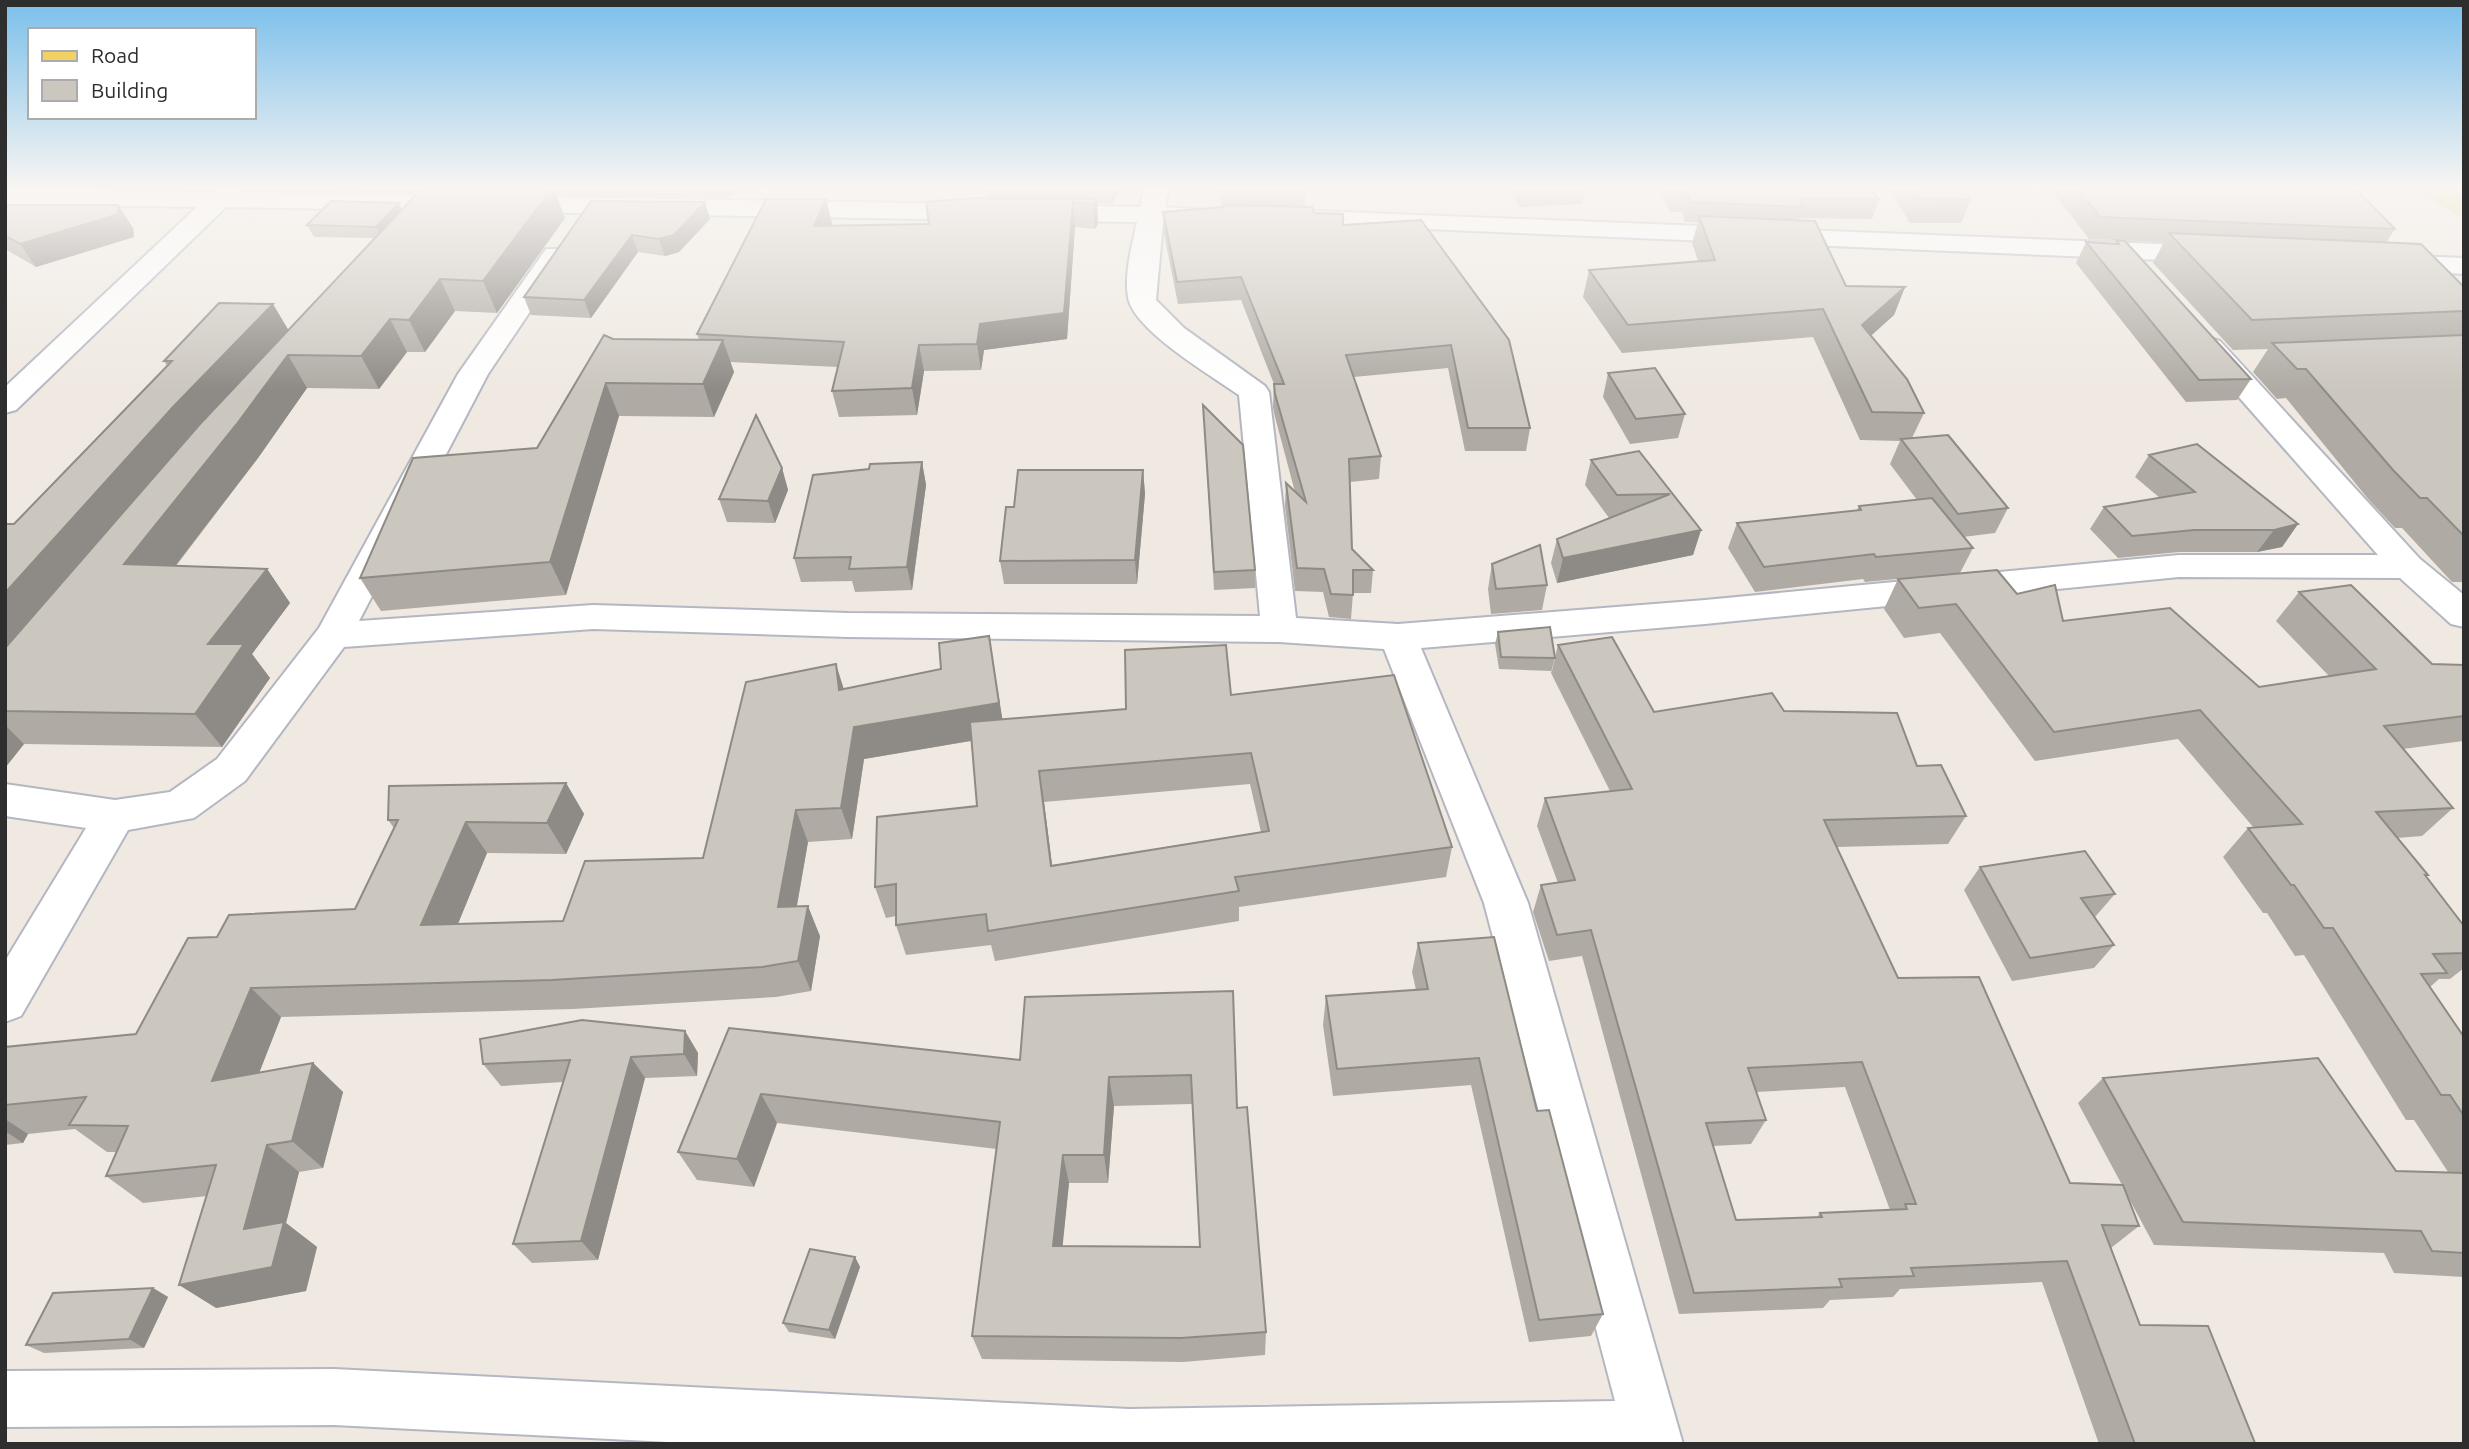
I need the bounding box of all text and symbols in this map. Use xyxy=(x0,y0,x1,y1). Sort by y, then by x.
legend xyxy=(28,28,256,119)
text: Road xyxy=(91,43,139,67)
text: Building xyxy=(91,78,168,102)

